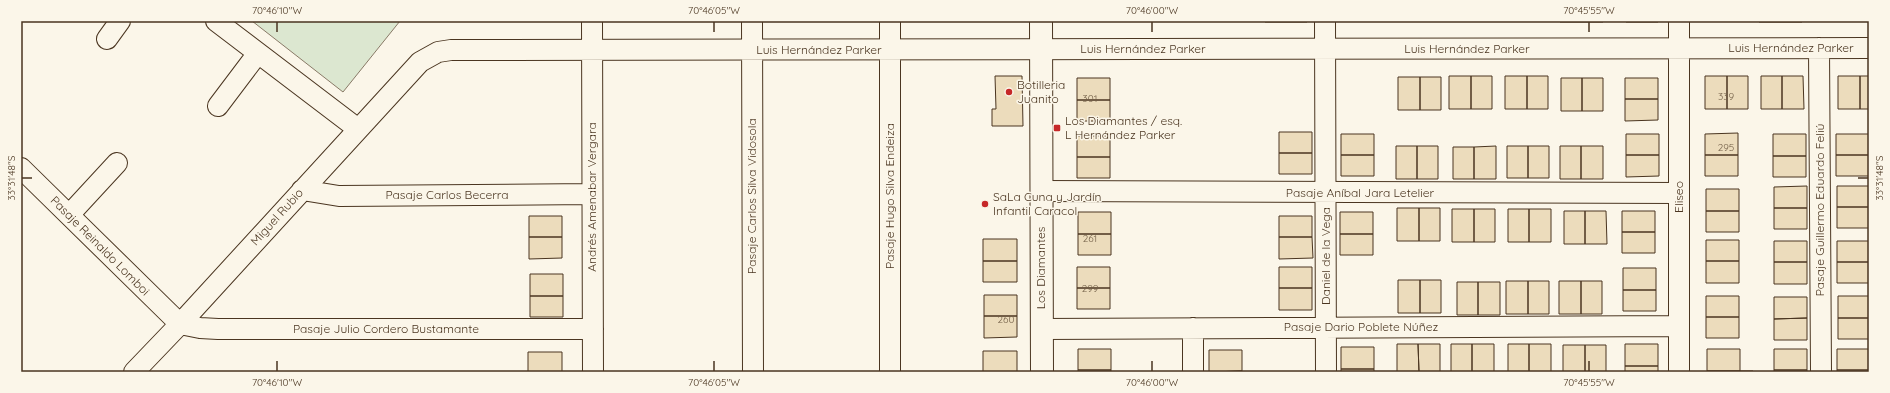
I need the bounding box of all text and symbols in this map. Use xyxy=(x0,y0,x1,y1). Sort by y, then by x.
text: 70°46'10"W xyxy=(252,4,302,17)
text: 70°46'05"W xyxy=(688,4,740,17)
text: 70°46'00"W xyxy=(1126,4,1179,17)
text: 70°45'55"W xyxy=(1563,4,1615,17)
street label: Luis Hernández Parker xyxy=(1728,40,1854,55)
street label: Luis Hernández Parker xyxy=(1080,41,1206,56)
street label: Luis Hernández Parker xyxy=(1404,41,1530,56)
street label: Luis Hernández Parker xyxy=(756,42,882,57)
place label: Botilleria Juanito xyxy=(1017,77,1065,106)
marker: Botilleria Juanito xyxy=(1004,87,1014,97)
house number: 339 xyxy=(1718,90,1734,103)
house number: 301 xyxy=(1083,92,1097,105)
place label: Los Diamantes / esq. L Hernández Parker xyxy=(1065,113,1182,142)
street label: Pasaje Carlos Silva Vidosola xyxy=(744,118,759,274)
street label: Andrés Amenabar Vergara xyxy=(584,122,599,272)
street label: Pasaje Hugo Silva Endeiza xyxy=(882,123,897,269)
marker: Los Diamantes / esq. L Hernández Parker xyxy=(1052,123,1062,133)
street label: Pasaje Guillermo Eduardo Feliú xyxy=(1812,124,1827,296)
house number: 295 xyxy=(1718,141,1734,154)
text: 33°31'48"S xyxy=(5,155,18,200)
text: 33°31'48"S xyxy=(1873,155,1886,200)
street label: Eliseo xyxy=(1671,181,1686,213)
street label: Miguel Rubio xyxy=(247,185,306,248)
street label: Pasaje Aníbal Jara Letelier xyxy=(1286,185,1435,200)
street label: Pasaje Carlos Becerra xyxy=(385,187,509,202)
place label: SaLa Cuna y Jardín Infantil Caracol xyxy=(993,189,1101,218)
street label: Pasaje Reinaldo Lomboi xyxy=(48,193,153,298)
marker: SaLa Cuna y Jardín Infantil Caracol xyxy=(980,199,990,209)
street label: Daniel de la Vega xyxy=(1318,207,1333,305)
street label: Los Diamantes xyxy=(1033,226,1048,309)
house number: 261 xyxy=(1083,232,1097,245)
house number: 299 xyxy=(1082,282,1099,295)
house number: 260 xyxy=(998,313,1014,326)
street label: Pasaje Dario Poblete Núñez xyxy=(1284,319,1438,334)
street label: Pasaje Julio Cordero Bustamante xyxy=(293,321,479,336)
text: 70°46'10"W xyxy=(252,376,302,389)
text: 70°46'05"W xyxy=(688,376,740,389)
text: 70°46'00"W xyxy=(1126,376,1179,389)
text: 70°45'55"W xyxy=(1563,376,1615,389)

